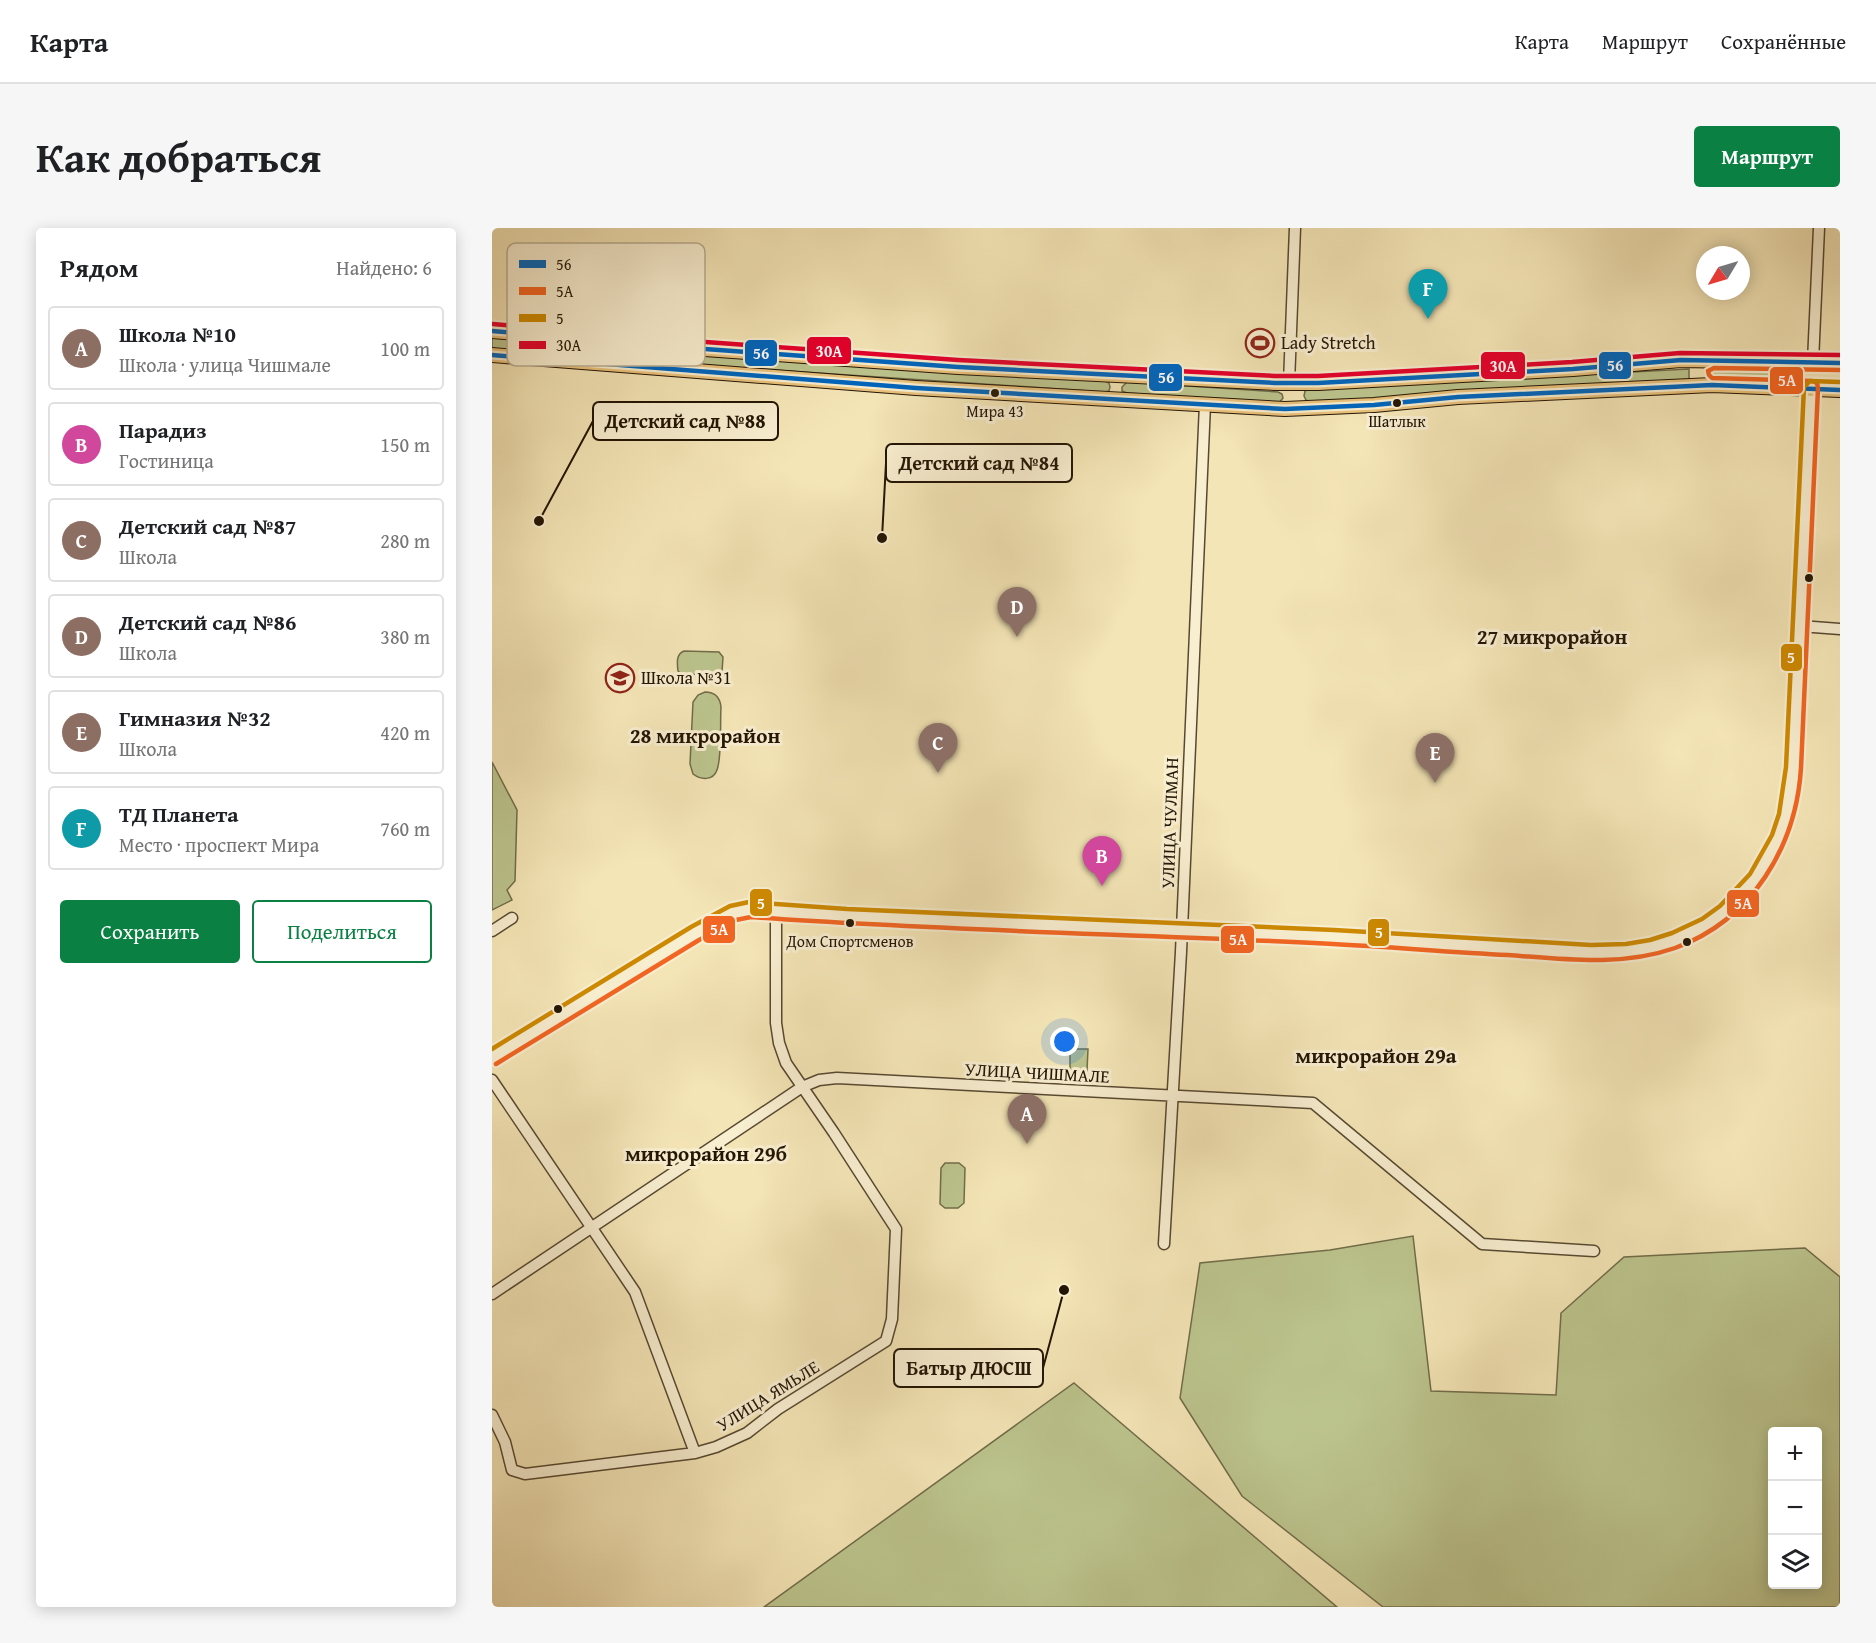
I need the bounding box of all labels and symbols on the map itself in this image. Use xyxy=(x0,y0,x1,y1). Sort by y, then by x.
legend xyxy=(507,243,705,366)
north arrow xyxy=(1696,246,1750,300)
text: 56 xyxy=(556,252,572,276)
pin: F xyxy=(1408,270,1448,319)
text: 5А xyxy=(556,279,574,303)
text: 5 xyxy=(556,306,564,330)
sports icon: Lady Stretch xyxy=(1244,327,1276,359)
place label: Lady Stretch xyxy=(1281,329,1376,356)
text: 30А xyxy=(556,333,581,357)
line badge: 30А xyxy=(806,336,852,365)
line badge: 56 xyxy=(744,339,778,367)
text: 30А xyxy=(816,339,843,363)
text: 56 xyxy=(753,341,769,365)
line badge: 30А xyxy=(1480,351,1526,380)
line badge: 56 xyxy=(1598,351,1632,380)
text: 56 xyxy=(1607,353,1623,377)
text: 30А xyxy=(1490,354,1517,378)
line badge: 56 xyxy=(1148,363,1183,392)
text: 56 xyxy=(1158,365,1174,389)
line badge: 5А xyxy=(1769,366,1804,395)
text: 5А xyxy=(1778,368,1797,392)
marker: Мира 43 xyxy=(989,387,1001,399)
marker: Шатлык xyxy=(1391,397,1403,409)
place label: Мира 43 xyxy=(966,399,1024,423)
callout: Детский сад №88 xyxy=(593,402,778,440)
text: Детский сад №88 xyxy=(603,406,766,435)
place label: Шатлык xyxy=(1368,409,1426,433)
callout: Детский сад №84 xyxy=(886,444,1072,482)
text: Детский сад №84 xyxy=(897,448,1060,477)
unlabelled marker xyxy=(1803,572,1815,584)
pin: D xyxy=(998,588,1036,637)
district label: 27 микрорайон xyxy=(1477,621,1627,652)
line badge: 5 xyxy=(1780,643,1803,672)
text: 5 xyxy=(1787,645,1795,669)
school or university icon: Школа №31 xyxy=(604,662,636,694)
place label: Школа №31 xyxy=(641,664,731,691)
district label: 28 микрорайон xyxy=(630,720,780,751)
pin: C xyxy=(918,724,958,773)
pin: E xyxy=(1416,734,1454,783)
street label: УЛИЦА ЧУЛМАН xyxy=(1154,757,1185,889)
pin: B xyxy=(1082,836,1122,886)
line badge: 5 xyxy=(749,888,773,917)
line badge: 5А xyxy=(1726,889,1760,918)
text: 5 xyxy=(757,891,765,915)
text: 5А xyxy=(1734,891,1753,915)
line badge: 5А xyxy=(702,915,736,944)
text: 5А xyxy=(710,917,729,941)
marker: Дом Спортсменов xyxy=(844,917,856,929)
line badge: 5 xyxy=(1367,918,1390,947)
text: 5 xyxy=(1375,920,1383,944)
line badge: 5А xyxy=(1220,925,1255,954)
text: 5А xyxy=(1229,927,1248,951)
place label: Дом Спортсменов xyxy=(786,929,914,953)
unlabelled marker xyxy=(1681,936,1693,948)
unlabelled marker xyxy=(552,1003,564,1015)
your location xyxy=(1050,1027,1079,1056)
district label: микрорайон 29а xyxy=(1295,1040,1457,1071)
street label: УЛИЦА ЧИШМАЛЕ xyxy=(964,1055,1110,1090)
pin: A xyxy=(1008,1094,1046,1144)
district label: микрорайон 29б xyxy=(625,1138,787,1169)
callout: Батыр ДЮСШ xyxy=(894,1349,1043,1387)
street label: УЛИЦА ЯМЬЛЕ xyxy=(711,1353,824,1438)
text: Батыр ДЮСШ xyxy=(906,1353,1032,1382)

